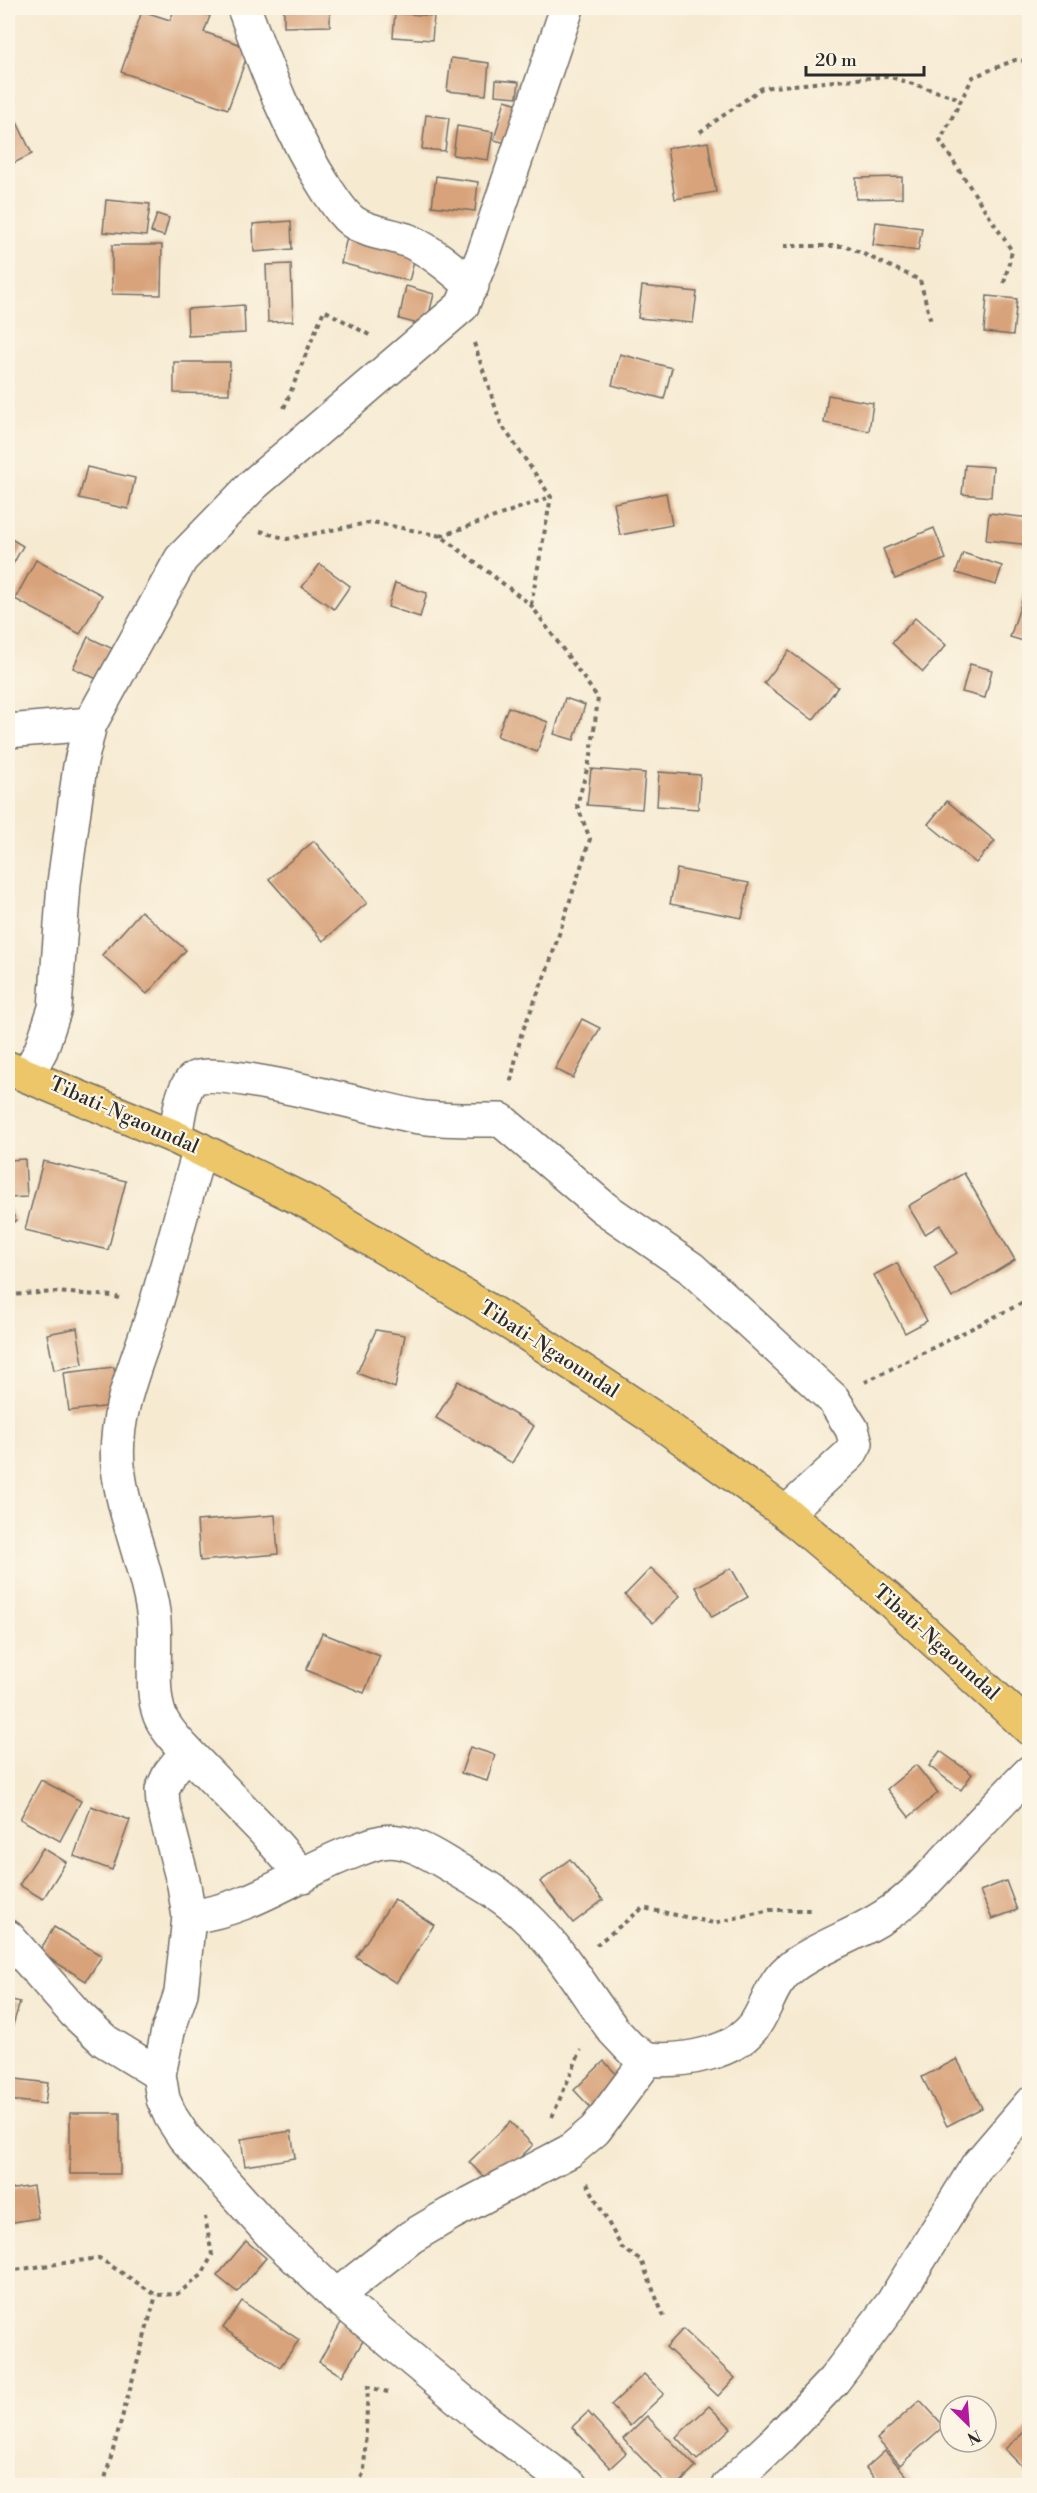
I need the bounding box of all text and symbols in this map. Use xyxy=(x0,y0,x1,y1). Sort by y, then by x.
scale bar xyxy=(806,39,924,77)
text: 20 m xyxy=(815,49,857,72)
street label: Tibati-Ngaoundal xyxy=(45,1072,203,1160)
street label: Tibati-Ngaoundal xyxy=(475,1296,623,1404)
street label: Tibati-Ngaoundal xyxy=(868,1580,1004,1706)
north arrow xyxy=(938,2394,998,2454)
text: N xyxy=(964,2425,984,2449)

